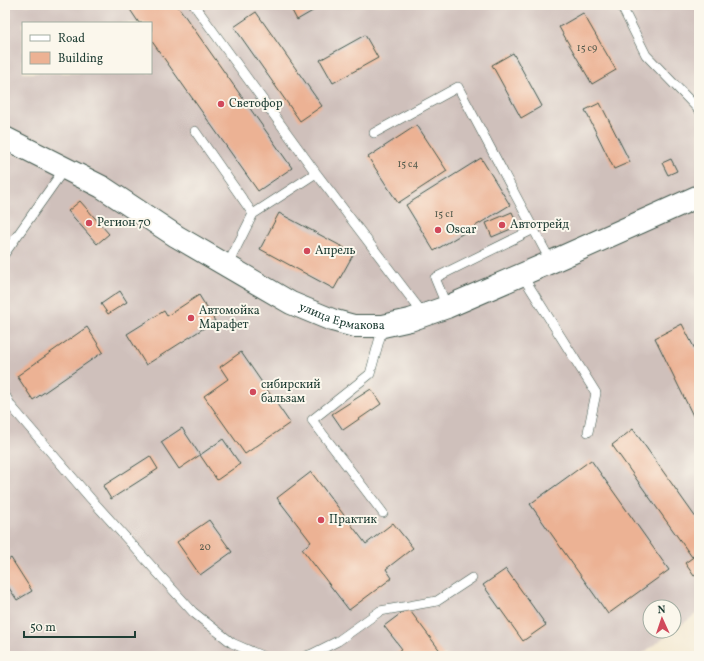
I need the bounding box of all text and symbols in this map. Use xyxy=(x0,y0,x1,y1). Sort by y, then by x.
legend xyxy=(22,22,152,74)
text: Road xyxy=(58,31,85,47)
house number: 15 с9 xyxy=(577,41,597,55)
text: Building xyxy=(58,51,103,67)
place label: Светофор xyxy=(229,96,283,112)
marker: Светофор xyxy=(216,99,226,109)
house number: 15 с4 xyxy=(397,157,419,171)
house number: 15 с1 xyxy=(434,207,454,221)
place label: Регион 70 xyxy=(97,215,151,231)
place label: Автотрейд xyxy=(510,217,569,233)
marker: Регион 70 xyxy=(84,218,94,228)
marker: Автотрейд xyxy=(497,220,507,230)
place label: Oscar xyxy=(446,222,476,238)
marker: Oscar xyxy=(433,225,443,235)
place label: Апрель xyxy=(315,243,356,259)
marker: Апрель xyxy=(302,246,312,256)
street label: улица Ермакова xyxy=(296,299,385,334)
place label: Автомойка Марафет xyxy=(199,303,260,333)
marker: Автомойка Марафет xyxy=(186,313,196,323)
place label: сибирский бальзам xyxy=(261,377,321,407)
marker: сибирский бальзам xyxy=(248,387,258,397)
place label: Практик xyxy=(329,512,377,528)
marker: Практик xyxy=(316,515,326,525)
house number: 20 xyxy=(199,540,211,554)
north arrow xyxy=(642,599,682,639)
text: N xyxy=(657,603,666,618)
scale bar xyxy=(24,613,135,639)
text: 50 m xyxy=(30,620,56,636)

